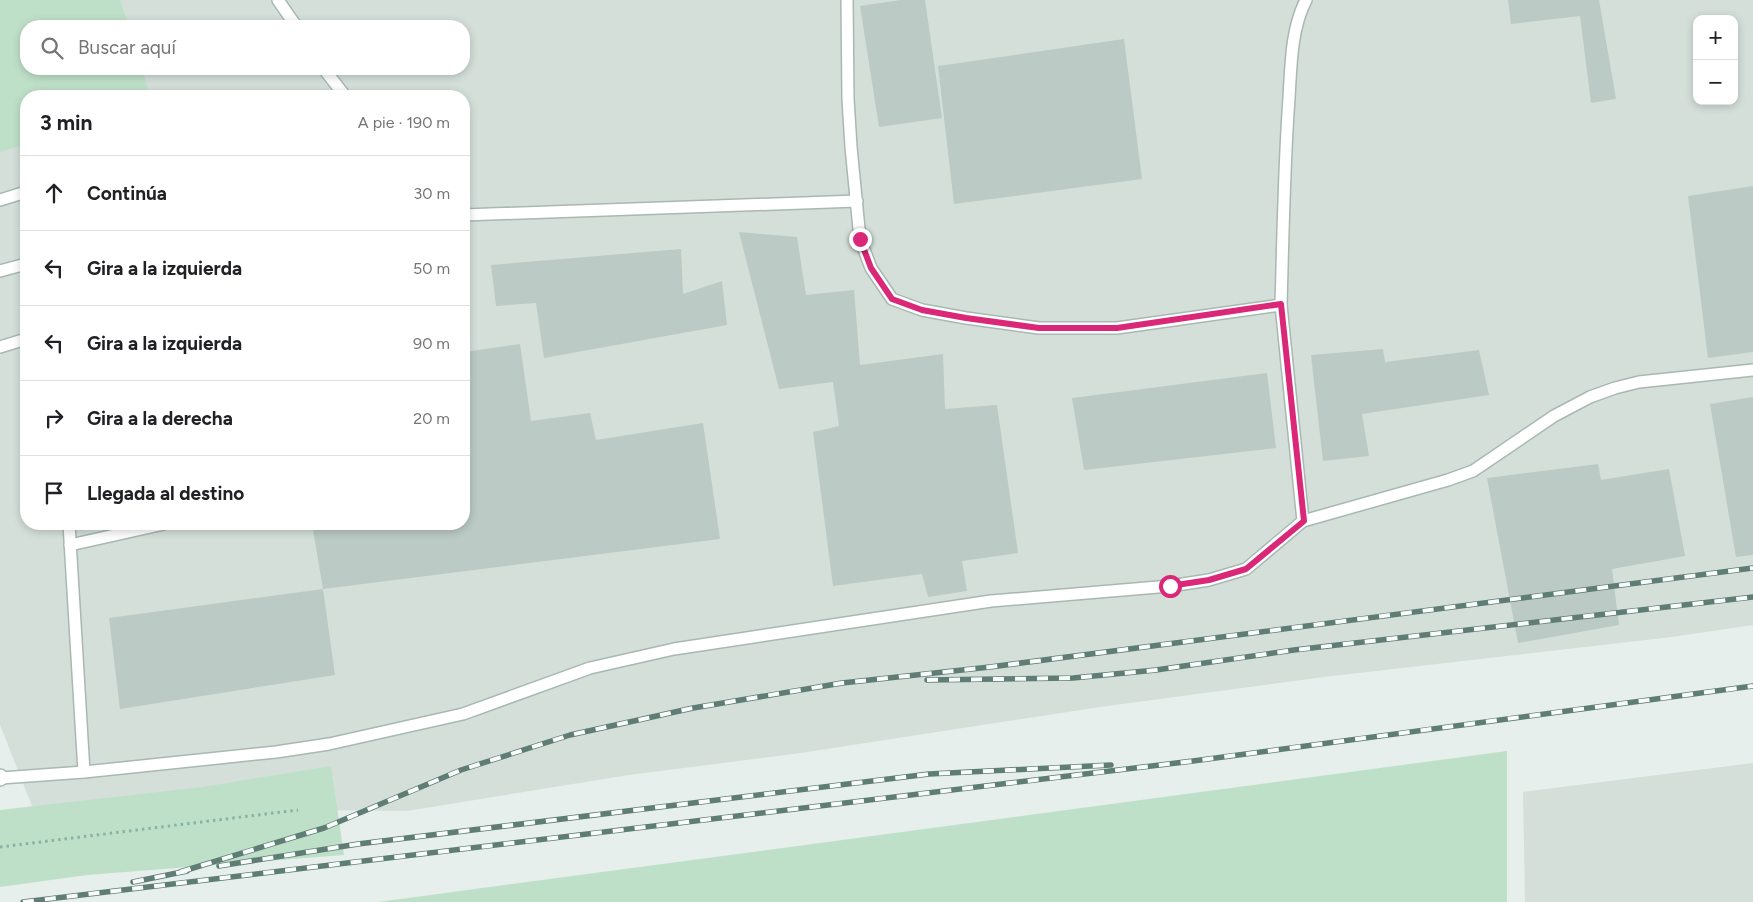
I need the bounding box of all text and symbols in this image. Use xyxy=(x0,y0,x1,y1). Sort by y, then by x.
map controls xyxy=(1693,15,1738,105)
button: + xyxy=(1693,15,1738,60)
search box xyxy=(20,20,470,75)
icon: search xyxy=(38,34,66,62)
text: Buscar aquí xyxy=(78,36,176,59)
button: − xyxy=(1693,60,1738,105)
text: 3 min xyxy=(40,110,92,135)
text: A pie · 190 m xyxy=(358,113,450,132)
icon: ahead xyxy=(40,179,68,207)
text: Continúa xyxy=(87,182,167,205)
text: 30 m xyxy=(413,184,450,203)
route end xyxy=(849,228,872,251)
icon: left xyxy=(40,254,68,282)
text: Gira a la izquierda xyxy=(87,257,242,280)
text: 50 m xyxy=(413,259,450,278)
icon: left xyxy=(40,329,68,357)
text: Gira a la izquierda xyxy=(87,332,242,355)
text: 90 m xyxy=(413,334,450,353)
icon: right xyxy=(40,404,68,432)
text: Gira a la derecha xyxy=(87,407,233,430)
text: 20 m xyxy=(413,409,450,428)
icon: arrive xyxy=(40,479,68,507)
text: Llegada al destino xyxy=(87,482,244,505)
route start xyxy=(1159,575,1182,598)

